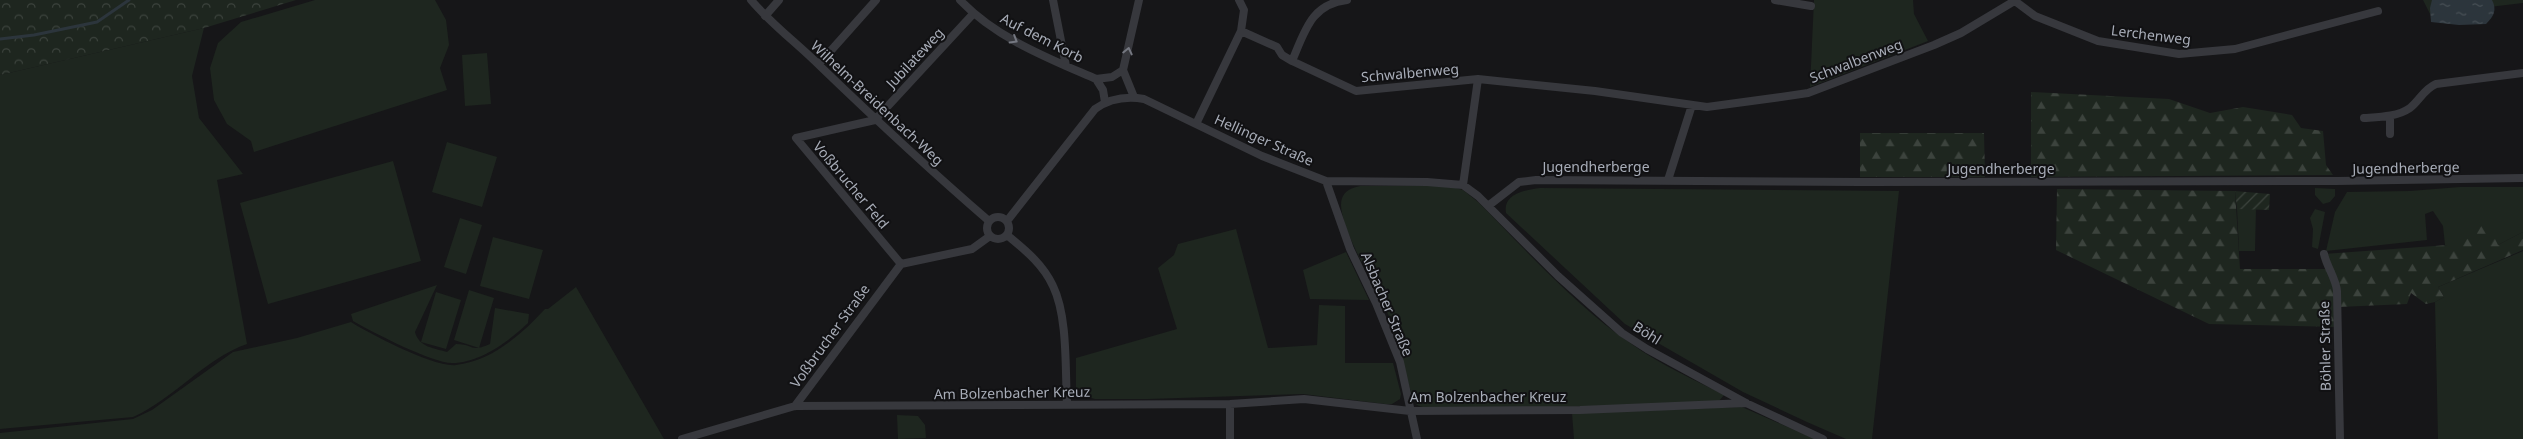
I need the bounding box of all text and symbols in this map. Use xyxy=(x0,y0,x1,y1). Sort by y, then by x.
street label: Auf dem Korb xyxy=(997,8,1087,67)
street label: Lerchenweg xyxy=(2110,20,2192,49)
street label: Jubilateweg xyxy=(880,23,948,94)
one-way arrow xyxy=(1009,34,1018,44)
street label: Schwalbenweg xyxy=(1807,34,1905,87)
street label: Wilhelm-Breidenbach-Weg xyxy=(807,36,948,169)
one-way arrow xyxy=(1122,47,1133,56)
street label: Schwalbenweg xyxy=(1360,59,1460,86)
street label: Hellinger Straße xyxy=(1212,109,1317,170)
street label: Voßbrucher Feld xyxy=(809,137,894,232)
street label: Jugendherberge xyxy=(1540,157,1650,176)
street label: Jugendherberge xyxy=(2350,157,2460,178)
street label: Jugendherberge xyxy=(1945,159,2055,178)
street label: Alsbacher Straße xyxy=(1357,249,1418,359)
street label: Voßbrucher Straße xyxy=(785,280,874,391)
street label: Böhler Straße xyxy=(2314,301,2335,391)
street label: Böhl xyxy=(1630,317,1665,349)
street label: Am Bolzenbacher Kreuz xyxy=(934,382,1091,403)
street label: Am Bolzenbacher Kreuz xyxy=(1410,387,1567,406)

